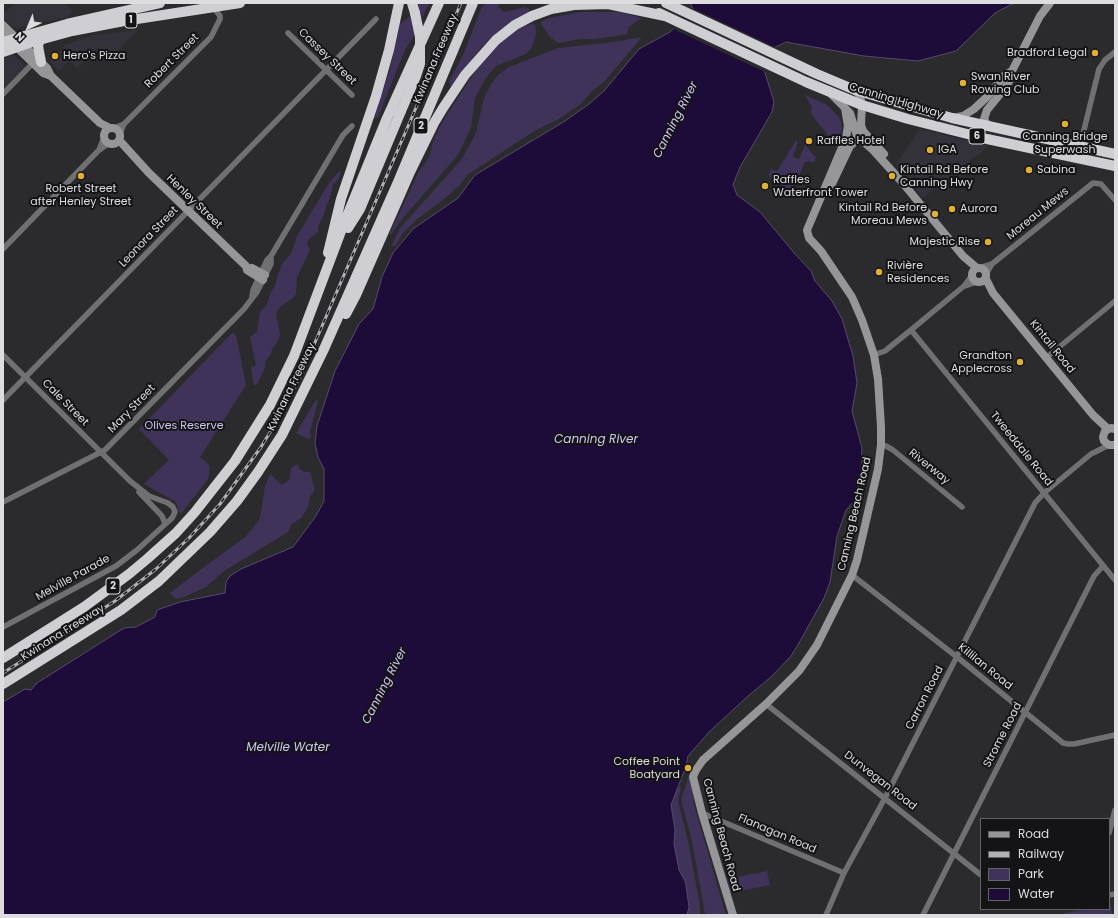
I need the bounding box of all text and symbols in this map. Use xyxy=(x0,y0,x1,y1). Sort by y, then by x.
north arrow xyxy=(8,8,48,48)
road number: 1 xyxy=(125,12,137,28)
street label: Kwinana Freeway xyxy=(411,12,461,106)
street label: Cassey Street xyxy=(295,26,359,88)
text: N xyxy=(11,28,28,45)
street label: Robert Street xyxy=(142,31,202,91)
place label: Bradford Legal xyxy=(1007,46,1087,60)
marker: Bradford Legal xyxy=(1090,48,1100,58)
place label: Hero's Pizza xyxy=(63,49,126,63)
marker: Hero's Pizza xyxy=(50,51,60,61)
place label: Swan River Rowing Club xyxy=(971,70,1040,96)
marker: Swan River Rowing Club xyxy=(958,78,968,88)
water label: Canning River xyxy=(651,79,701,161)
street label: Canning Highway xyxy=(847,80,945,122)
road number: 2 xyxy=(414,118,428,134)
marker: Canning Bridge Superwash xyxy=(1060,119,1070,129)
road number: 6 xyxy=(969,128,985,144)
place label: Canning Bridge Superwash xyxy=(1022,130,1108,156)
place label: Raffles Hotel xyxy=(817,134,885,148)
marker: Raffles Hotel xyxy=(804,136,814,146)
place label: IGA xyxy=(938,143,957,157)
marker: IGA xyxy=(925,145,935,155)
place label: Kintail Rd Before Canning Hwy xyxy=(900,163,988,189)
place label: Sabina xyxy=(1037,163,1076,177)
marker: Sabina xyxy=(1024,165,1034,175)
marker: Robert Street after Henley Street xyxy=(76,171,86,181)
marker: Kintail Rd Before Canning Hwy xyxy=(887,171,897,181)
street label: Henley Street xyxy=(163,172,225,232)
place label: Raffles Waterfront Tower xyxy=(773,173,868,199)
marker: Raffles Waterfront Tower xyxy=(760,181,770,191)
place label: Robert Street after Henley Street xyxy=(30,182,132,208)
street label: Moreau Mews xyxy=(1004,185,1072,243)
place label: Kintail Rd Before Moreau Mews xyxy=(839,201,927,227)
place label: Aurora xyxy=(960,202,997,216)
street label: Leonora Street xyxy=(117,204,181,270)
marker: Aurora xyxy=(947,204,957,214)
marker: Kintail Rd Before Moreau Mews xyxy=(930,209,940,219)
place label: Majestic Rise xyxy=(910,235,980,249)
marker: Majestic Rise xyxy=(983,237,993,247)
place label: Rivière Residences xyxy=(887,259,949,285)
marker: Rivière Residences xyxy=(874,267,884,277)
street label: Kintail Road xyxy=(1027,318,1077,376)
street label: Kwinana Freeway xyxy=(265,341,319,433)
place label: Grandton Applecross xyxy=(951,349,1012,375)
marker: Grandton Applecross xyxy=(1015,357,1025,367)
street label: Cale Street xyxy=(39,377,91,429)
street label: Mary Street xyxy=(106,382,158,436)
street label: Tweeddale Road xyxy=(987,409,1055,489)
park label: Olives Reserve xyxy=(145,419,223,433)
water label: Canning River xyxy=(554,433,638,447)
street label: Riverway xyxy=(906,446,952,488)
street label: Canning Beach Road xyxy=(835,456,875,572)
street label: Melville Parade xyxy=(34,552,112,604)
road number: 2 xyxy=(106,578,120,594)
street label: Kwinana Freeway xyxy=(19,602,107,664)
street label: Killilan Road xyxy=(955,641,1015,693)
water label: Canning River xyxy=(360,645,410,727)
street label: Carron Road xyxy=(903,664,947,732)
street label: Strome Road xyxy=(981,700,1025,770)
water label: Melville Water xyxy=(246,741,330,755)
street label: Dunvegan Road xyxy=(841,749,919,813)
place label: Coffee Point Boatyard xyxy=(613,755,680,781)
marker: Coffee Point Boatyard xyxy=(683,763,693,773)
street label: Canning Beach Road xyxy=(700,777,742,893)
street label: Flanagan Road xyxy=(736,812,818,856)
legend xyxy=(980,818,1110,910)
text: Road xyxy=(1018,825,1049,842)
text: Railway xyxy=(1018,845,1064,862)
text: Park xyxy=(1018,865,1044,882)
text: Water xyxy=(1018,885,1054,902)

